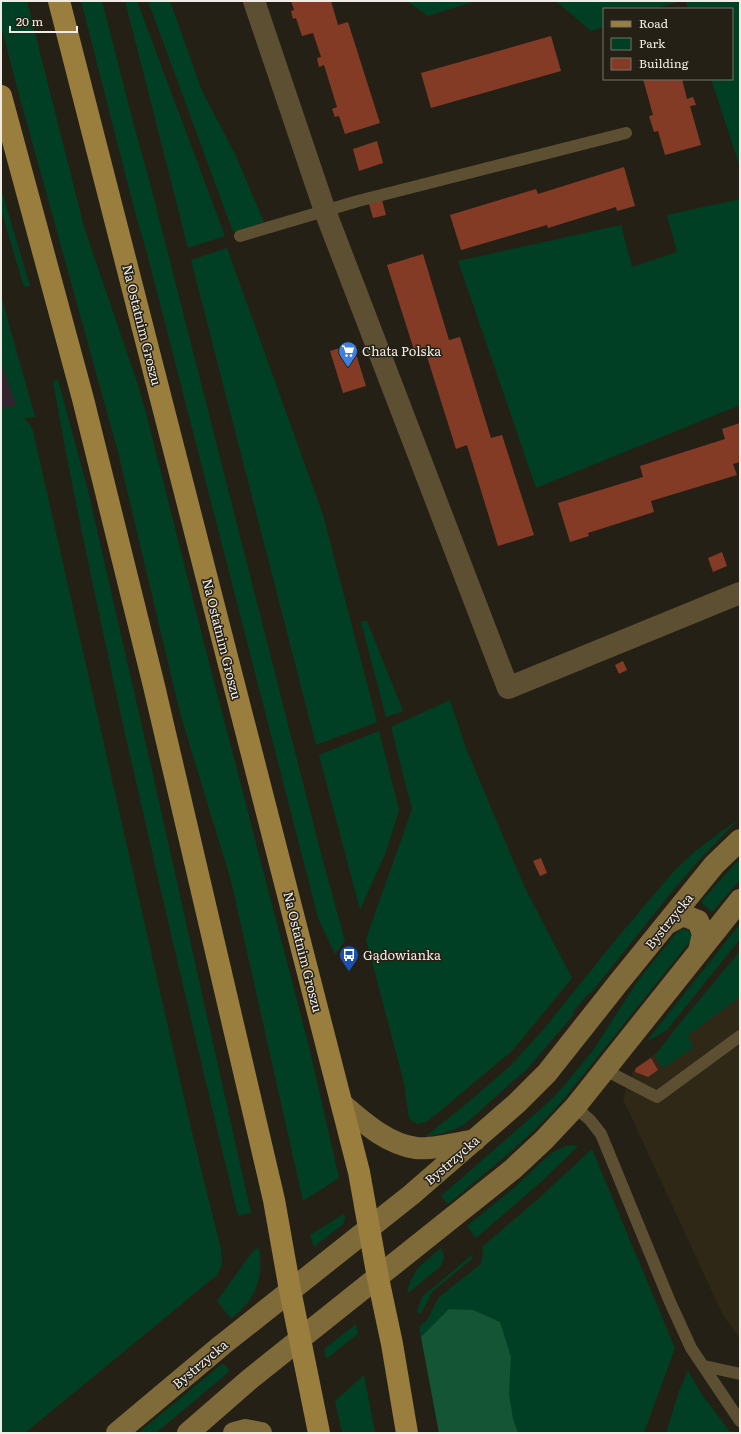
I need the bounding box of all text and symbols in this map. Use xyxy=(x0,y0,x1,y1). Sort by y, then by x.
scale bar xyxy=(10,8,77,34)
legend xyxy=(603,8,733,80)
text: 20 m xyxy=(16,12,43,30)
text: Road xyxy=(639,14,669,32)
text: Park xyxy=(639,34,666,52)
text: Building xyxy=(639,54,689,72)
street label: Na Ostatnim Groszu xyxy=(118,262,167,387)
supermarket icon: Chata Polska xyxy=(337,340,359,368)
place label: Chata Polska xyxy=(362,341,441,360)
street label: Na Ostatnim Groszu xyxy=(198,576,247,701)
street label: Na Ostatnim Groszu xyxy=(279,889,328,1014)
street label: Bystrzycka xyxy=(640,889,697,953)
bus stop icon: Gądowianka xyxy=(338,944,360,972)
place label: Gądowianka xyxy=(363,945,441,964)
street label: Bystrzycka xyxy=(420,1130,483,1189)
street label: Bystrzycka xyxy=(168,1335,232,1392)

